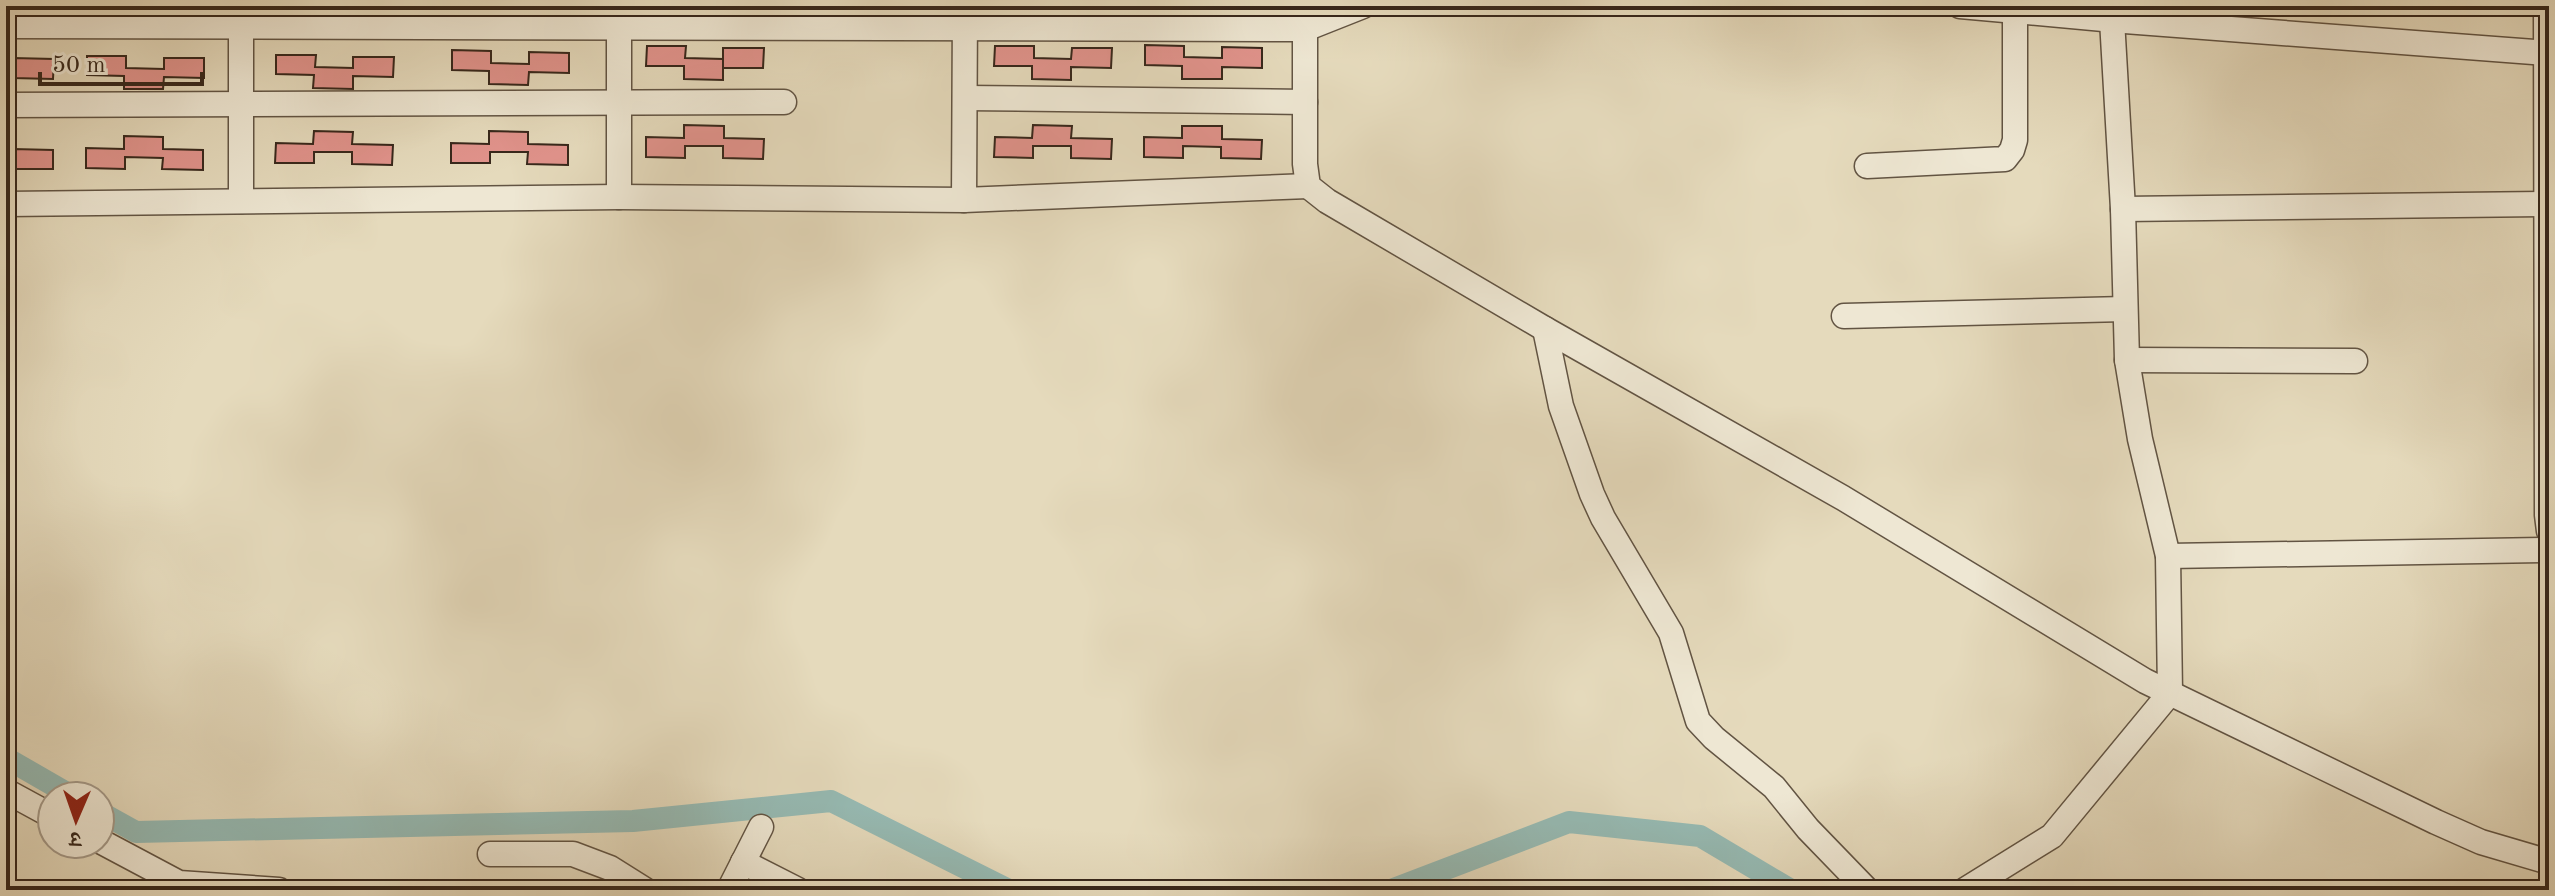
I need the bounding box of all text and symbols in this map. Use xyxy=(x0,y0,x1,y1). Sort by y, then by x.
scale bar xyxy=(40,36,202,86)
text: 50 m xyxy=(52,54,106,78)
north arrow xyxy=(36,780,116,860)
text: उ xyxy=(68,827,83,849)

